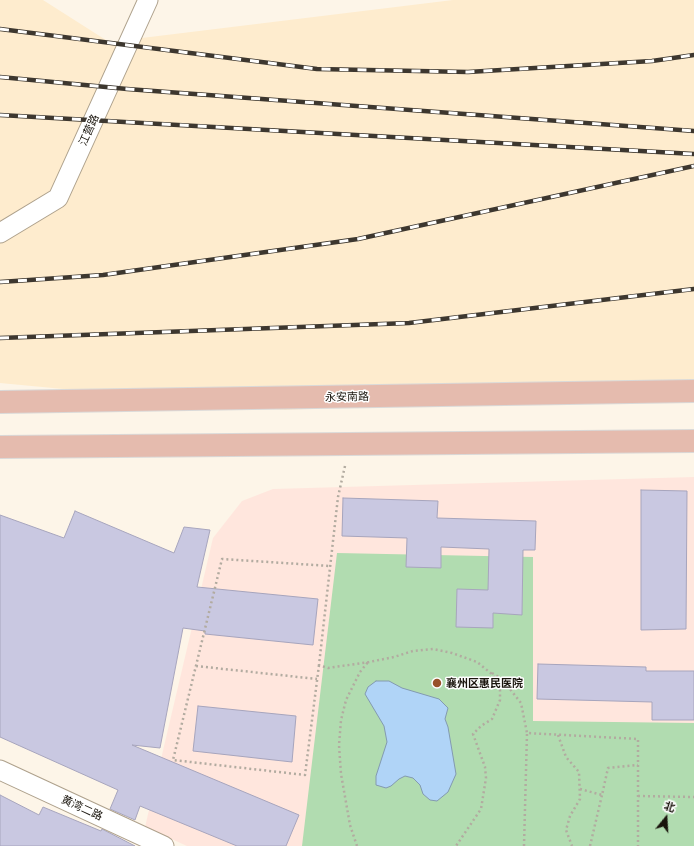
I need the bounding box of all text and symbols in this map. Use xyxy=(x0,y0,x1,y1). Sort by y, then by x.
street label: 江营路 xyxy=(76,112,102,148)
street label: 永安南路 xyxy=(325,390,369,404)
place label: 襄州区惠民医院 xyxy=(446,676,523,690)
marker: 襄州区惠民医院 xyxy=(431,677,443,689)
street label: 黄湾二路 xyxy=(59,793,105,823)
north arrow xyxy=(646,798,686,838)
text: 北 xyxy=(663,798,677,814)

